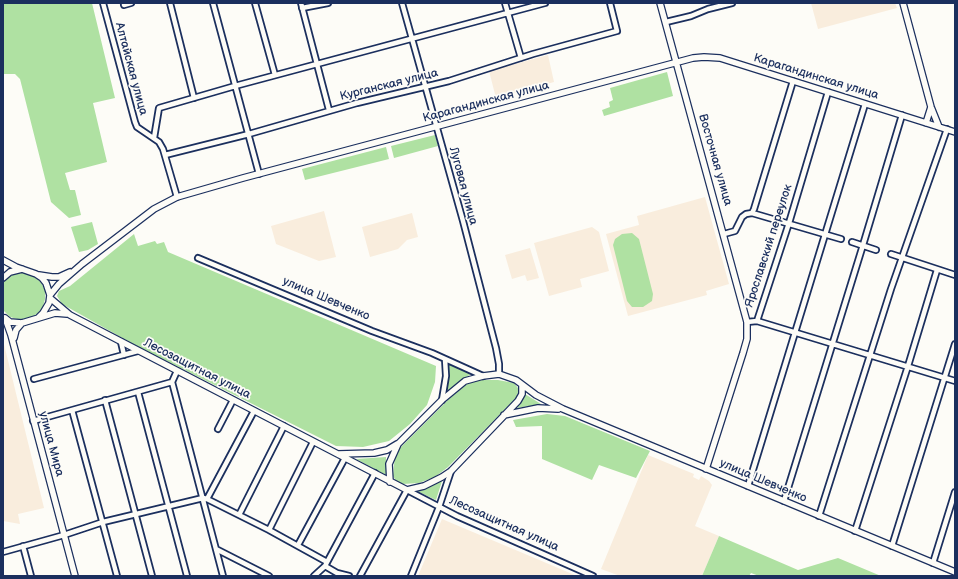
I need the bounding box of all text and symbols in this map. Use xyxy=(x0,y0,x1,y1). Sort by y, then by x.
street label: Алтайская улица xyxy=(112,21,150,117)
street label: Карагандинская улица xyxy=(752,51,880,103)
street label: Курганская улица xyxy=(338,66,440,104)
street label: Карагандинская улица xyxy=(421,78,551,126)
street label: Восточная улица xyxy=(695,113,735,207)
street label: Луговая улица xyxy=(446,145,480,227)
street label: Ярославский переулок xyxy=(742,183,796,309)
street label: улица Шевченко xyxy=(280,274,372,324)
street label: Лесозащитная улица xyxy=(141,336,253,402)
street label: улица Мира xyxy=(35,410,67,478)
street label: улица Шевченко xyxy=(717,456,809,506)
street label: Лесозащитная улица xyxy=(447,493,561,555)

